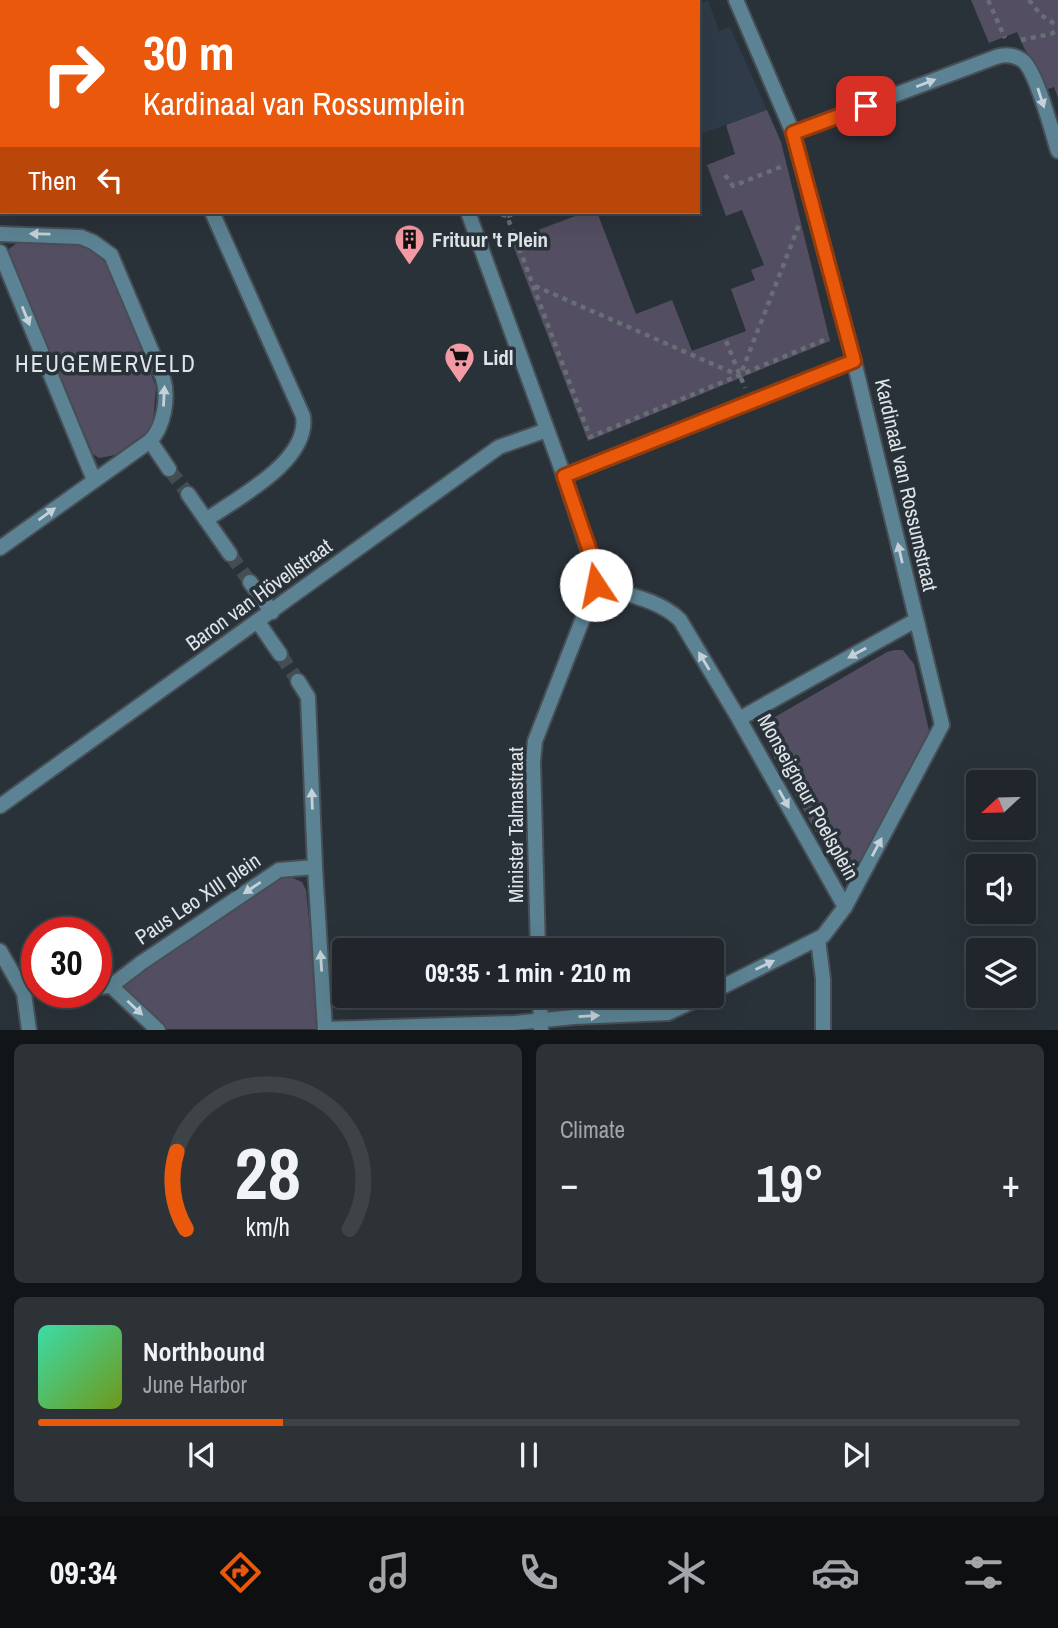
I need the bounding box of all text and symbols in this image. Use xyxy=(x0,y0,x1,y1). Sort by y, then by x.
text: 30 m xyxy=(143,19,235,85)
icon: right xyxy=(28,28,119,119)
pin xyxy=(836,76,896,136)
one-way arrow xyxy=(915,78,936,89)
text: Kardinaal van Rossumplein xyxy=(143,82,465,125)
icon: arrive xyxy=(847,87,885,125)
one-way arrow xyxy=(1036,88,1046,109)
icon: left xyxy=(91,161,129,199)
text: Then xyxy=(28,163,77,198)
building icon: Frituur 't Plein xyxy=(392,223,426,267)
place label: Frituur 't Plein xyxy=(432,225,548,254)
one-way arrow xyxy=(29,229,51,240)
one-way arrow xyxy=(21,305,32,326)
supermarket icon: Lidl xyxy=(443,341,477,385)
place label: Lidl xyxy=(483,343,514,372)
district label: HEUGEMERVELD xyxy=(15,348,197,379)
street label: Kardinaal van Rossumstraat xyxy=(868,376,945,594)
one-way arrow xyxy=(158,385,169,407)
one-way arrow xyxy=(38,507,56,521)
street label: Baron van Hövellstraat xyxy=(180,532,338,658)
one-way arrow xyxy=(894,542,905,564)
position arrow xyxy=(559,548,633,622)
one-way arrow xyxy=(847,647,866,659)
one-way arrow xyxy=(698,651,710,670)
street label: Monseigneur Poelsplein xyxy=(751,709,866,885)
street label: Minister Talmastraat xyxy=(501,747,530,903)
north arrow xyxy=(966,770,1036,840)
map controls xyxy=(966,770,1036,1008)
one-way arrow xyxy=(307,788,318,810)
one-way arrow xyxy=(778,790,790,809)
one-way arrow xyxy=(871,837,883,857)
street label: Paus Leo XIII plein xyxy=(129,846,266,951)
button: sound xyxy=(966,854,1036,924)
one-way arrow xyxy=(243,881,261,895)
speed limit sign: 30 xyxy=(21,917,112,1008)
button: layers xyxy=(966,938,1036,1008)
one-way arrow xyxy=(315,950,326,972)
text: 09:35 · 1 min · 210 m xyxy=(425,955,631,990)
one-way arrow xyxy=(755,960,775,971)
one-way arrow xyxy=(126,999,143,1015)
one-way arrow xyxy=(578,1011,600,1022)
text: Climate xyxy=(560,1114,625,1145)
text: 28 xyxy=(235,1125,301,1223)
text: 19° xyxy=(756,1148,824,1218)
text: − xyxy=(560,1158,578,1209)
text: + xyxy=(1002,1158,1020,1209)
text: km/h xyxy=(246,1210,290,1244)
text: Northbound xyxy=(143,1334,265,1369)
text: June Harbor xyxy=(143,1369,247,1400)
icon: previous xyxy=(183,1436,221,1474)
icon: pause xyxy=(510,1436,548,1474)
icon: next xyxy=(837,1436,875,1474)
icon: directions xyxy=(216,1548,265,1597)
icon: music xyxy=(365,1548,414,1597)
icon: phone xyxy=(514,1548,563,1597)
icon: climate xyxy=(662,1548,711,1597)
icon: car xyxy=(811,1548,860,1597)
icon: filters xyxy=(959,1548,1008,1597)
text: 09:34 xyxy=(50,1551,117,1594)

